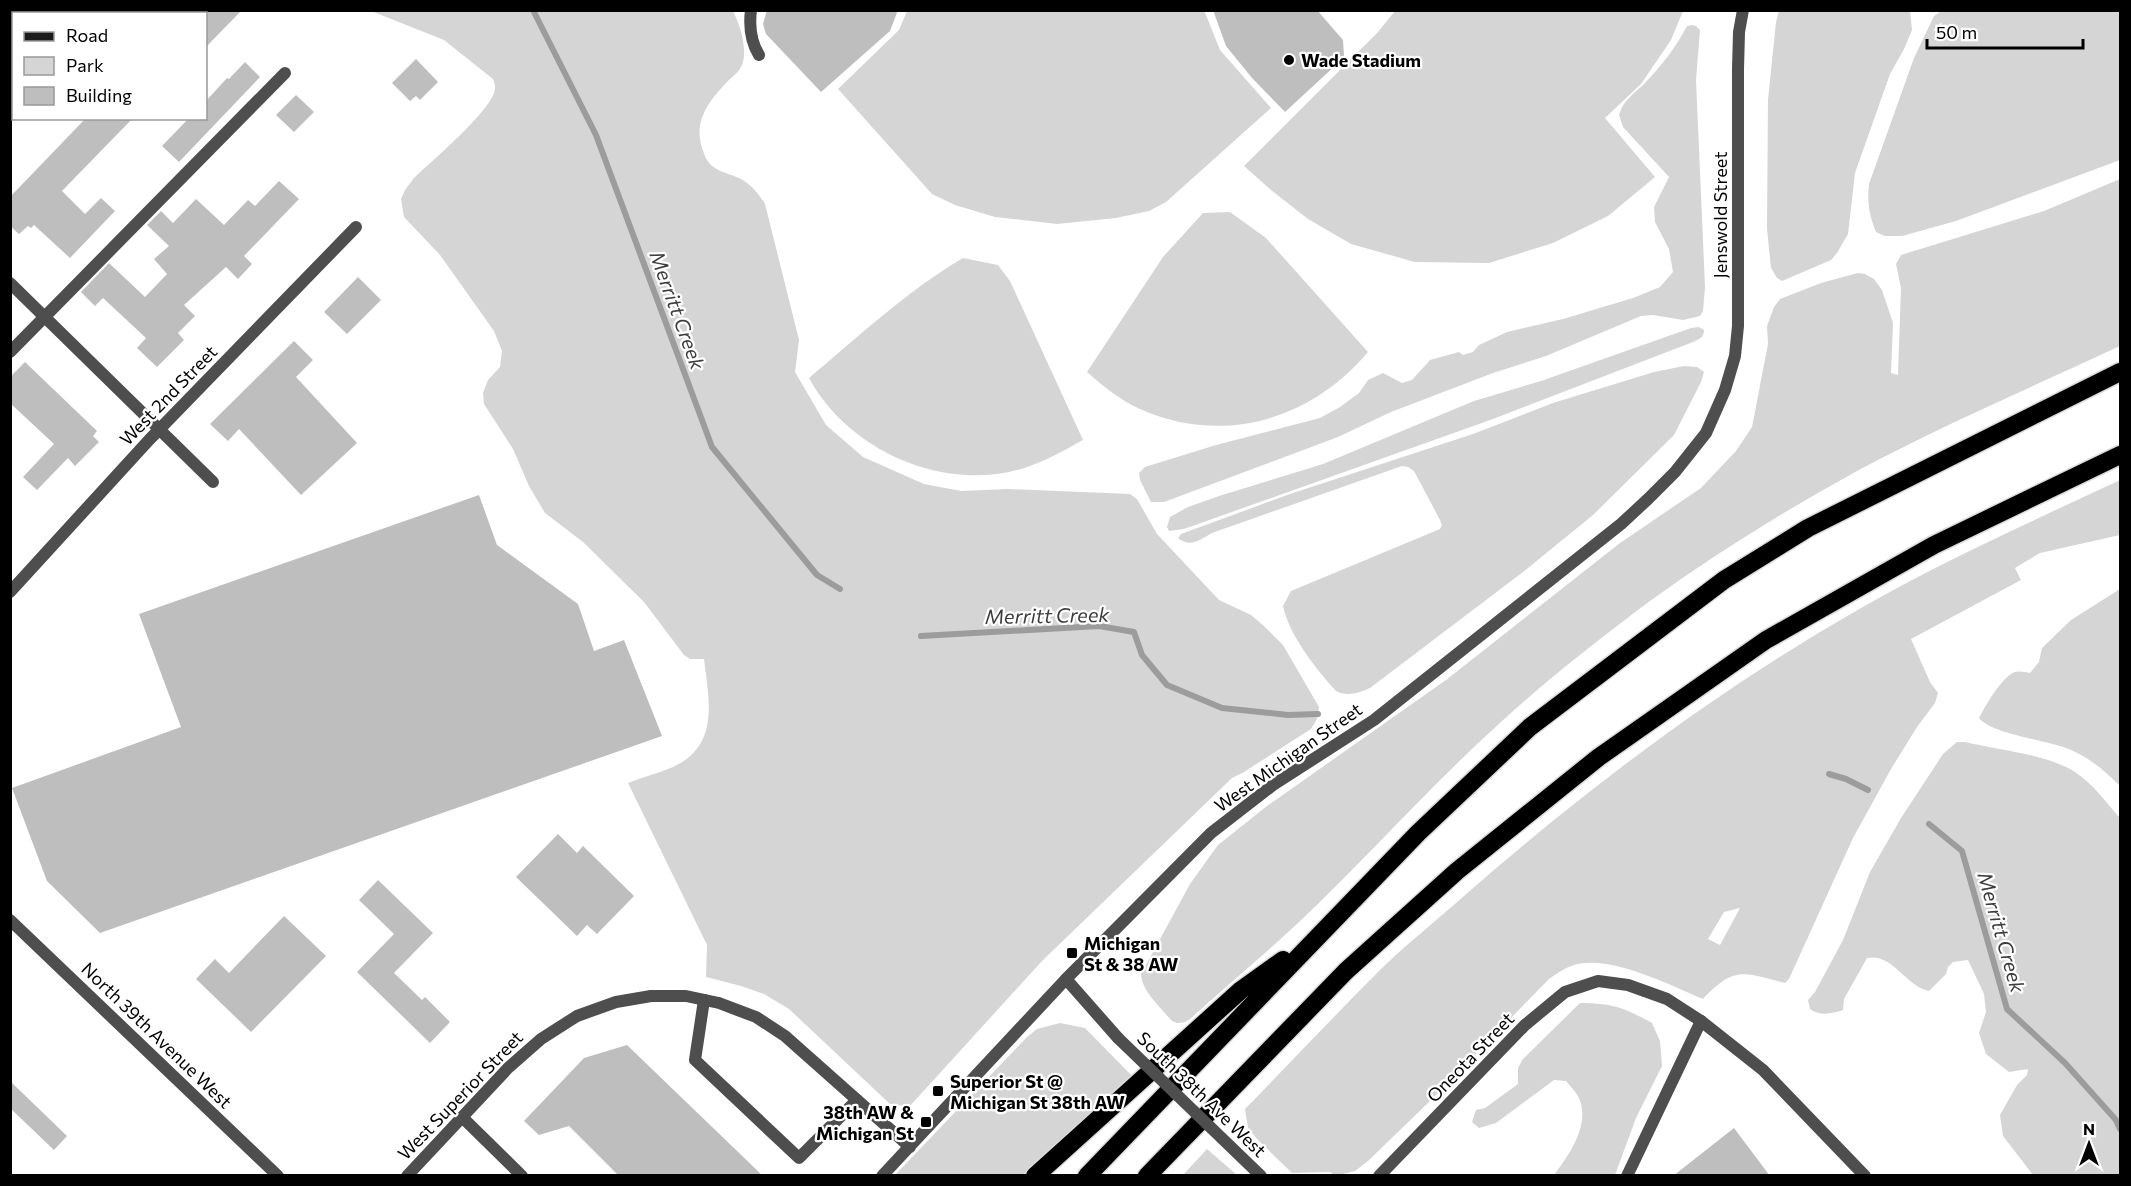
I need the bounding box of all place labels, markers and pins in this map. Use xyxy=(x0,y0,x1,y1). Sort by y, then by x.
place label: Wade Stadium xyxy=(1301,49,1421,71)
marker: Wade Stadium xyxy=(1282,53,1296,67)
place label: Michigan St & 38 AW xyxy=(1084,932,1178,975)
marker: Michigan St & 38 AW xyxy=(1065,946,1079,960)
place label: Superior St @ Michigan St 38th AW xyxy=(950,1070,1125,1113)
marker: Superior St @ Michigan St 38th AW xyxy=(931,1084,945,1098)
place label: 38th AW & Michigan St xyxy=(816,1101,914,1144)
marker: 38th AW & Michigan St xyxy=(919,1115,933,1129)

